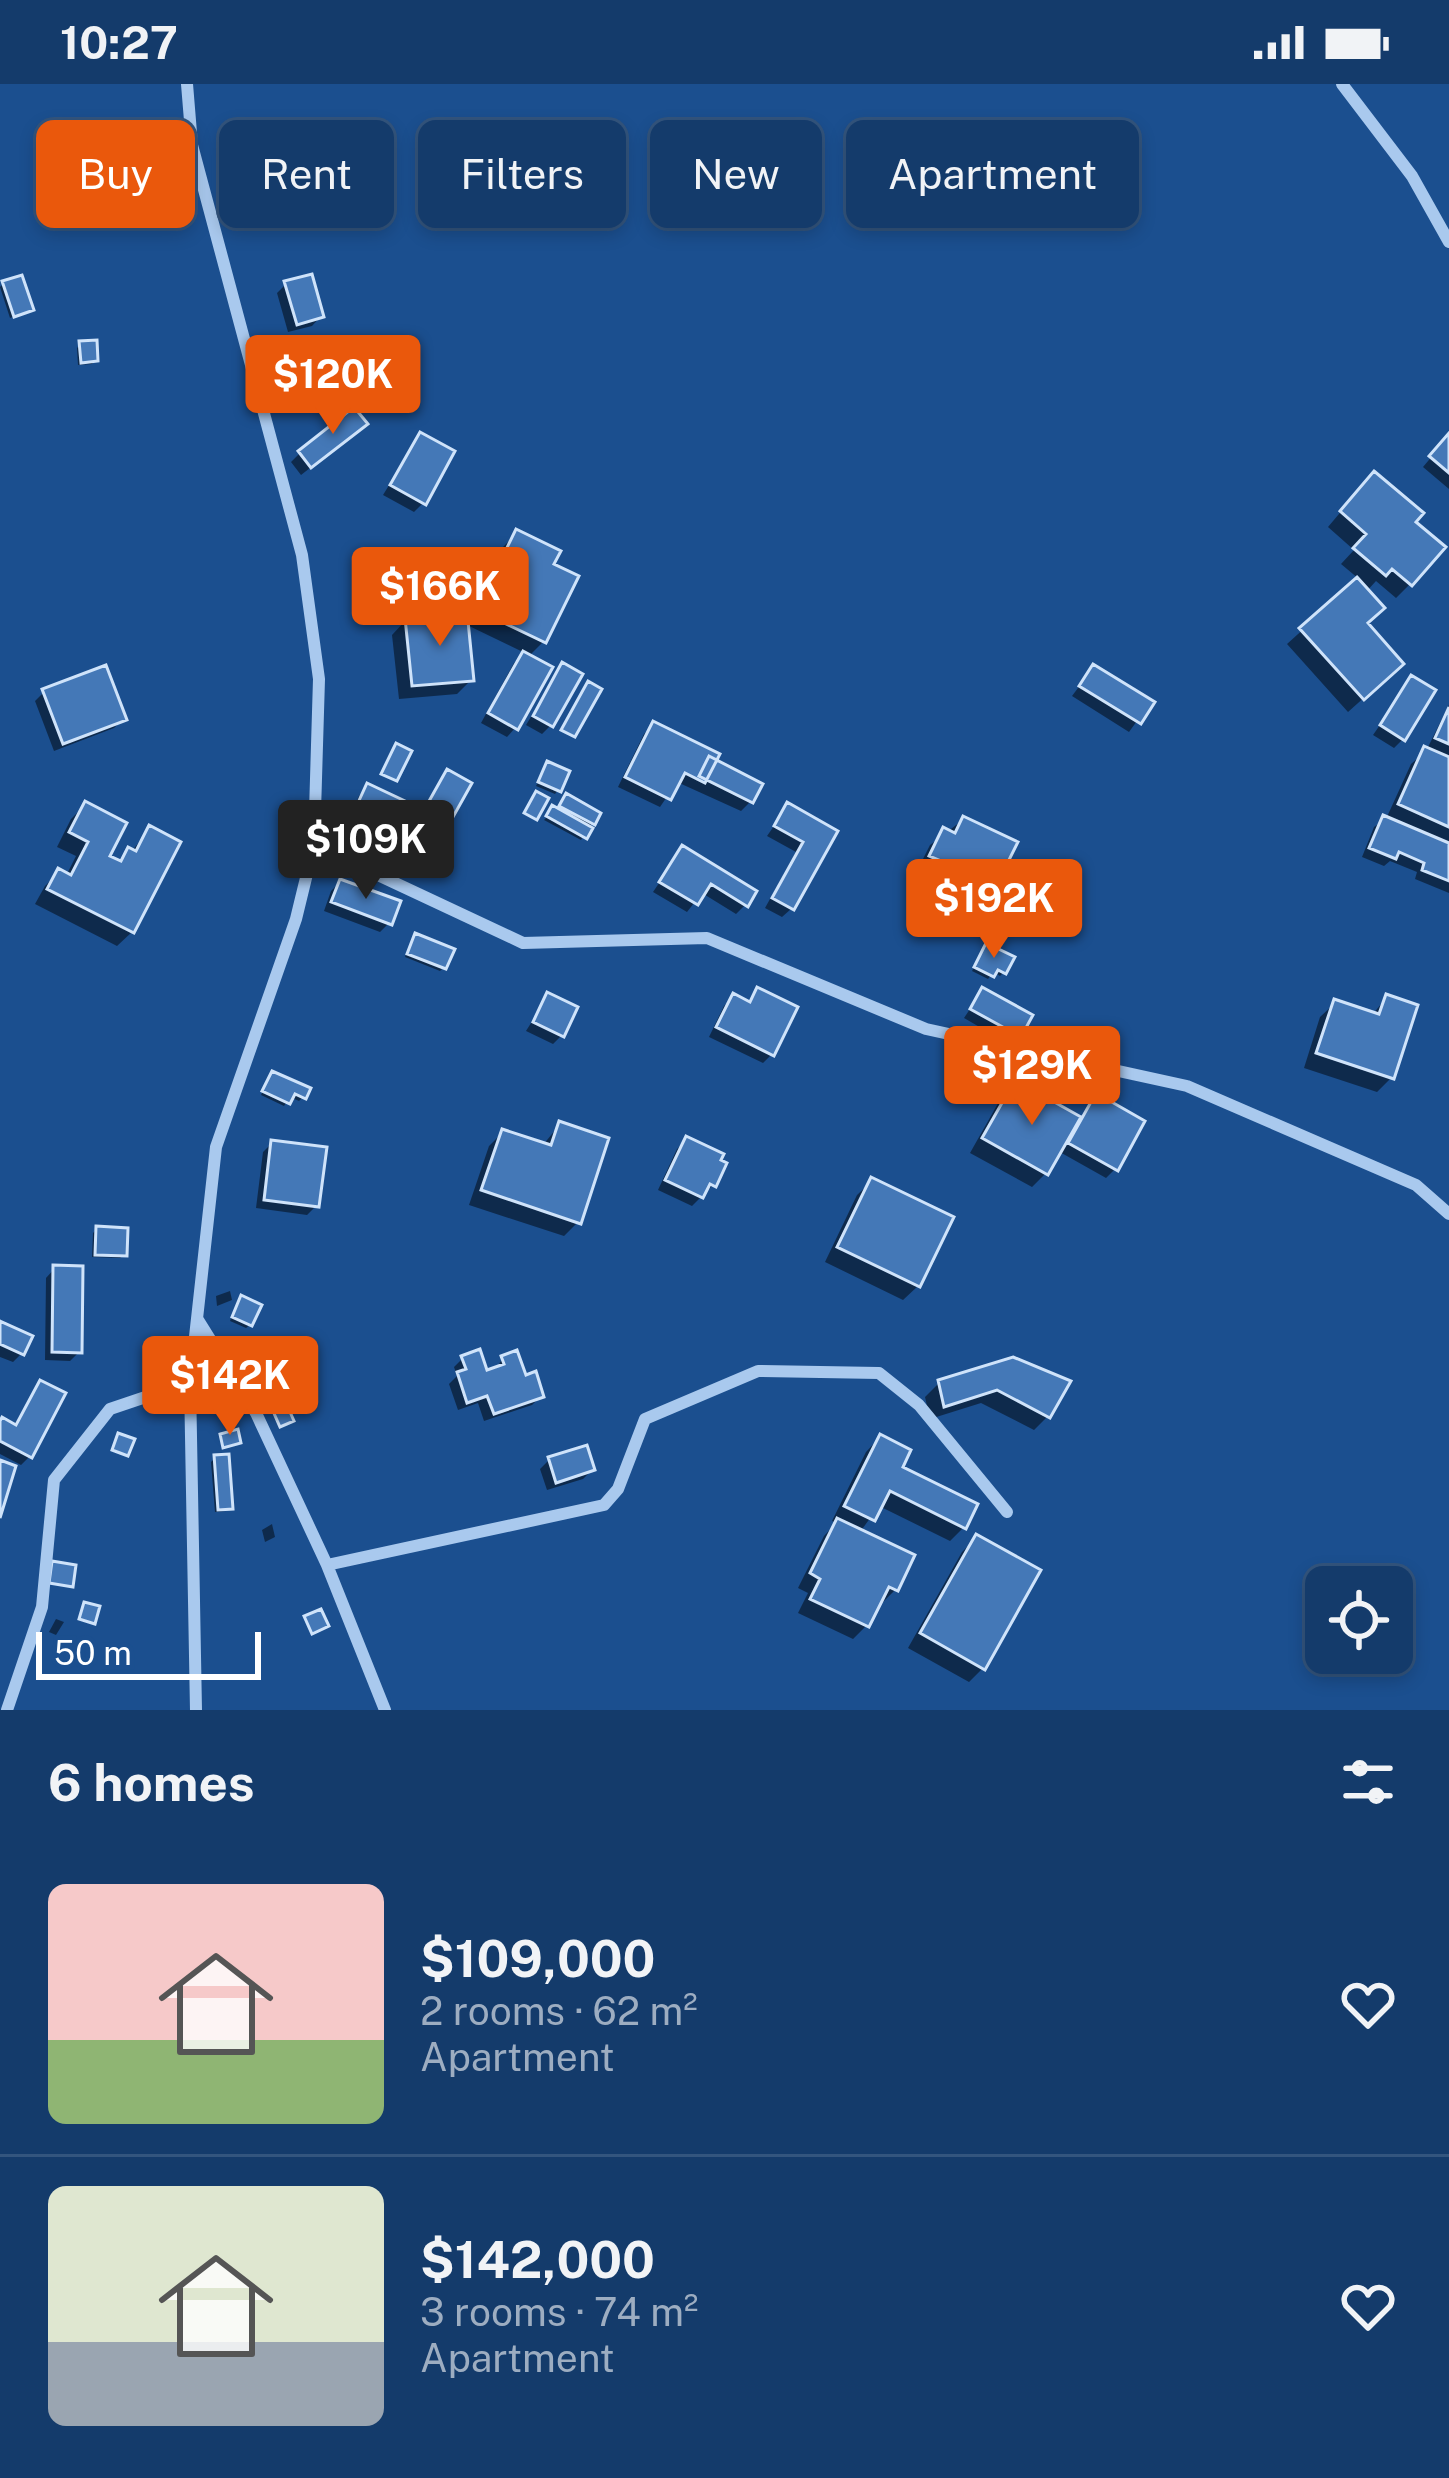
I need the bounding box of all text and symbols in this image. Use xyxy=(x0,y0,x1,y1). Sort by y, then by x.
text: 10:27 xyxy=(60,16,178,69)
chip: Buy xyxy=(36,120,195,228)
chip: Rent xyxy=(219,120,394,228)
chip: Filters xyxy=(418,120,626,228)
chip: New xyxy=(650,120,822,228)
chip: Apartment xyxy=(846,120,1139,228)
pin: $120K xyxy=(249,335,417,437)
text: $120K xyxy=(272,351,394,397)
pin: $166K xyxy=(356,547,524,649)
text: $166K xyxy=(379,563,501,609)
pin: $109K xyxy=(282,800,450,902)
text: $109K xyxy=(305,816,427,862)
pin: $192K xyxy=(910,859,1078,961)
text: $192K xyxy=(933,875,1055,921)
pin: $129K xyxy=(948,1026,1116,1128)
text: $129K xyxy=(971,1042,1093,1088)
pin: $142K xyxy=(146,1336,314,1438)
text: $142K xyxy=(169,1352,291,1398)
map controls xyxy=(1305,1566,1413,1674)
button: locate xyxy=(1305,1566,1413,1674)
scale bar xyxy=(36,1626,261,1679)
text: 50 m xyxy=(54,1634,132,1672)
icon: filters xyxy=(1335,1749,1401,1815)
text: 6 homes xyxy=(48,1753,255,1812)
text: $109,000 xyxy=(420,1929,655,1988)
icon: home xyxy=(144,1932,288,2076)
icon: heart xyxy=(1335,1971,1401,2037)
text: 2 rooms · 62 m² xyxy=(420,1988,698,2034)
text: Apartment xyxy=(420,2034,615,2080)
text: $142,000 xyxy=(420,2230,655,2289)
icon: home xyxy=(144,2234,288,2378)
icon: heart xyxy=(1335,2273,1401,2339)
text: 3 rooms · 74 m² xyxy=(420,2289,698,2335)
text: Apartment xyxy=(420,2335,615,2381)

